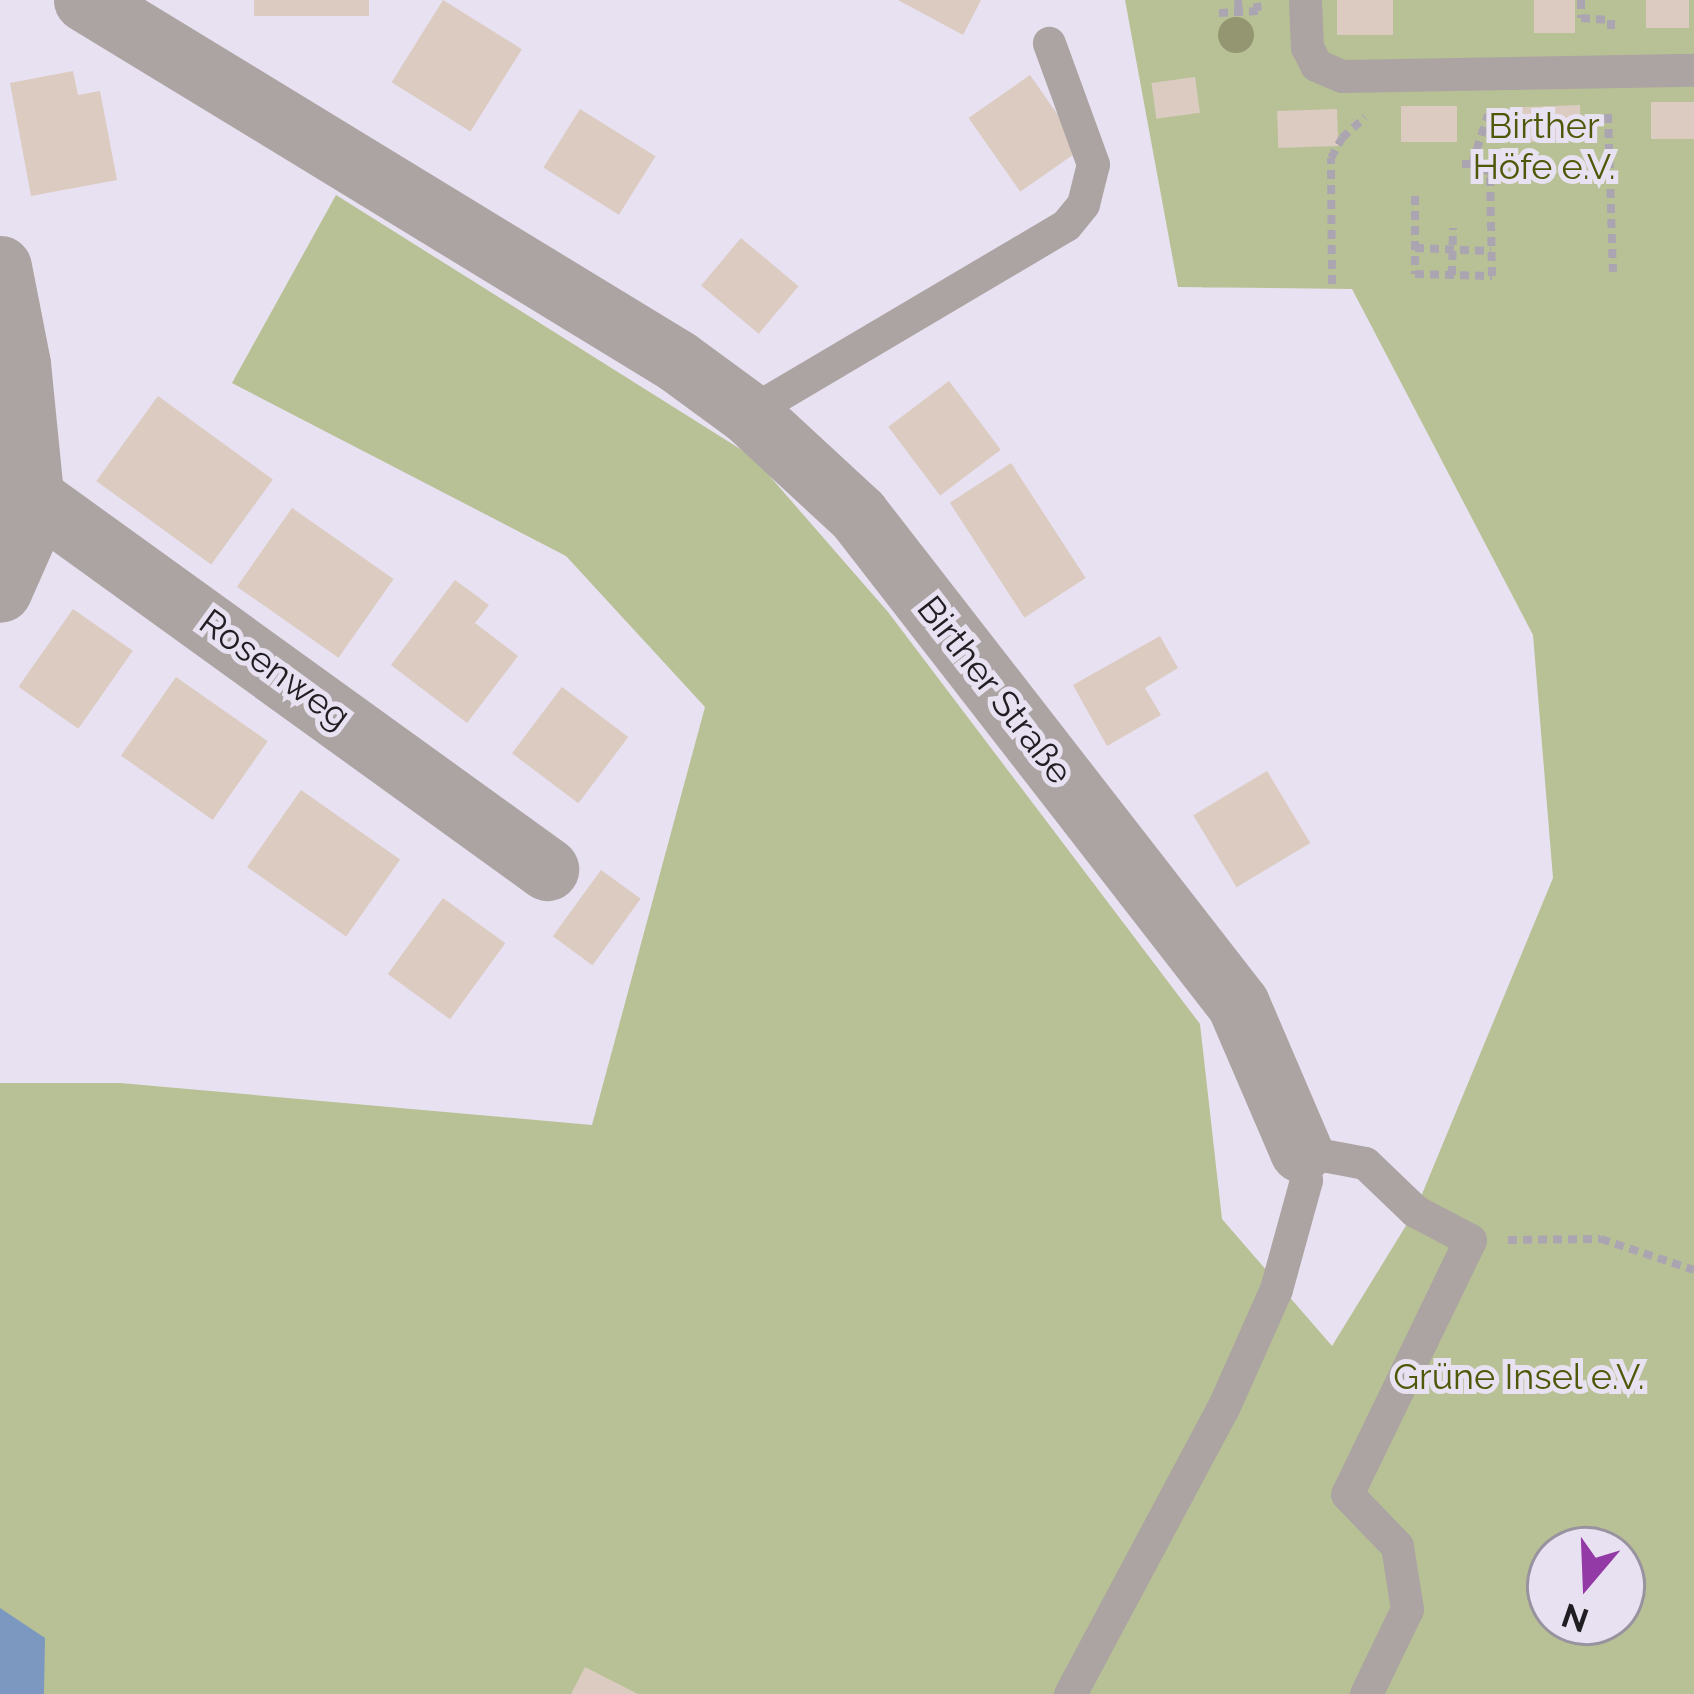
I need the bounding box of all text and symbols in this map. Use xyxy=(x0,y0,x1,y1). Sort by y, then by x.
park label: Birther Höfe e.V. xyxy=(1473,103,1615,188)
street label: Birther Straße xyxy=(908,587,1082,793)
street label: Rosenweg xyxy=(191,600,359,738)
park label: Grüne Insel e.V. xyxy=(1393,1355,1645,1399)
north arrow xyxy=(1526,1526,1646,1646)
text: N xyxy=(1557,1595,1593,1640)

